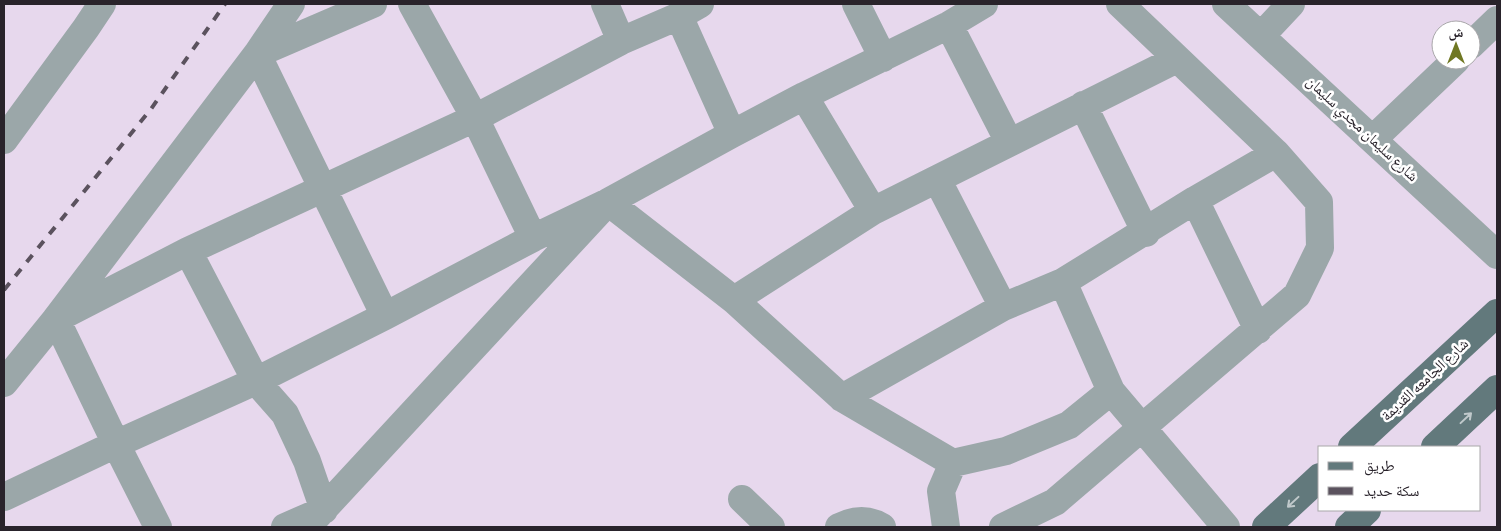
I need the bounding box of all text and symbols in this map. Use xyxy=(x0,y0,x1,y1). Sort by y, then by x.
north arrow xyxy=(1431,20,1481,70)
text: ش xyxy=(1449,23,1464,43)
street label: شارع سليمان مجدي سليمان xyxy=(1301,71,1423,187)
street label: شارع الجامعه القديمة xyxy=(1377,334,1473,426)
one-way arrow xyxy=(1460,412,1472,424)
legend xyxy=(1318,446,1481,511)
text: طريق xyxy=(1364,456,1395,477)
text: سكة حديد xyxy=(1364,481,1420,502)
one-way arrow xyxy=(1286,496,1299,508)

